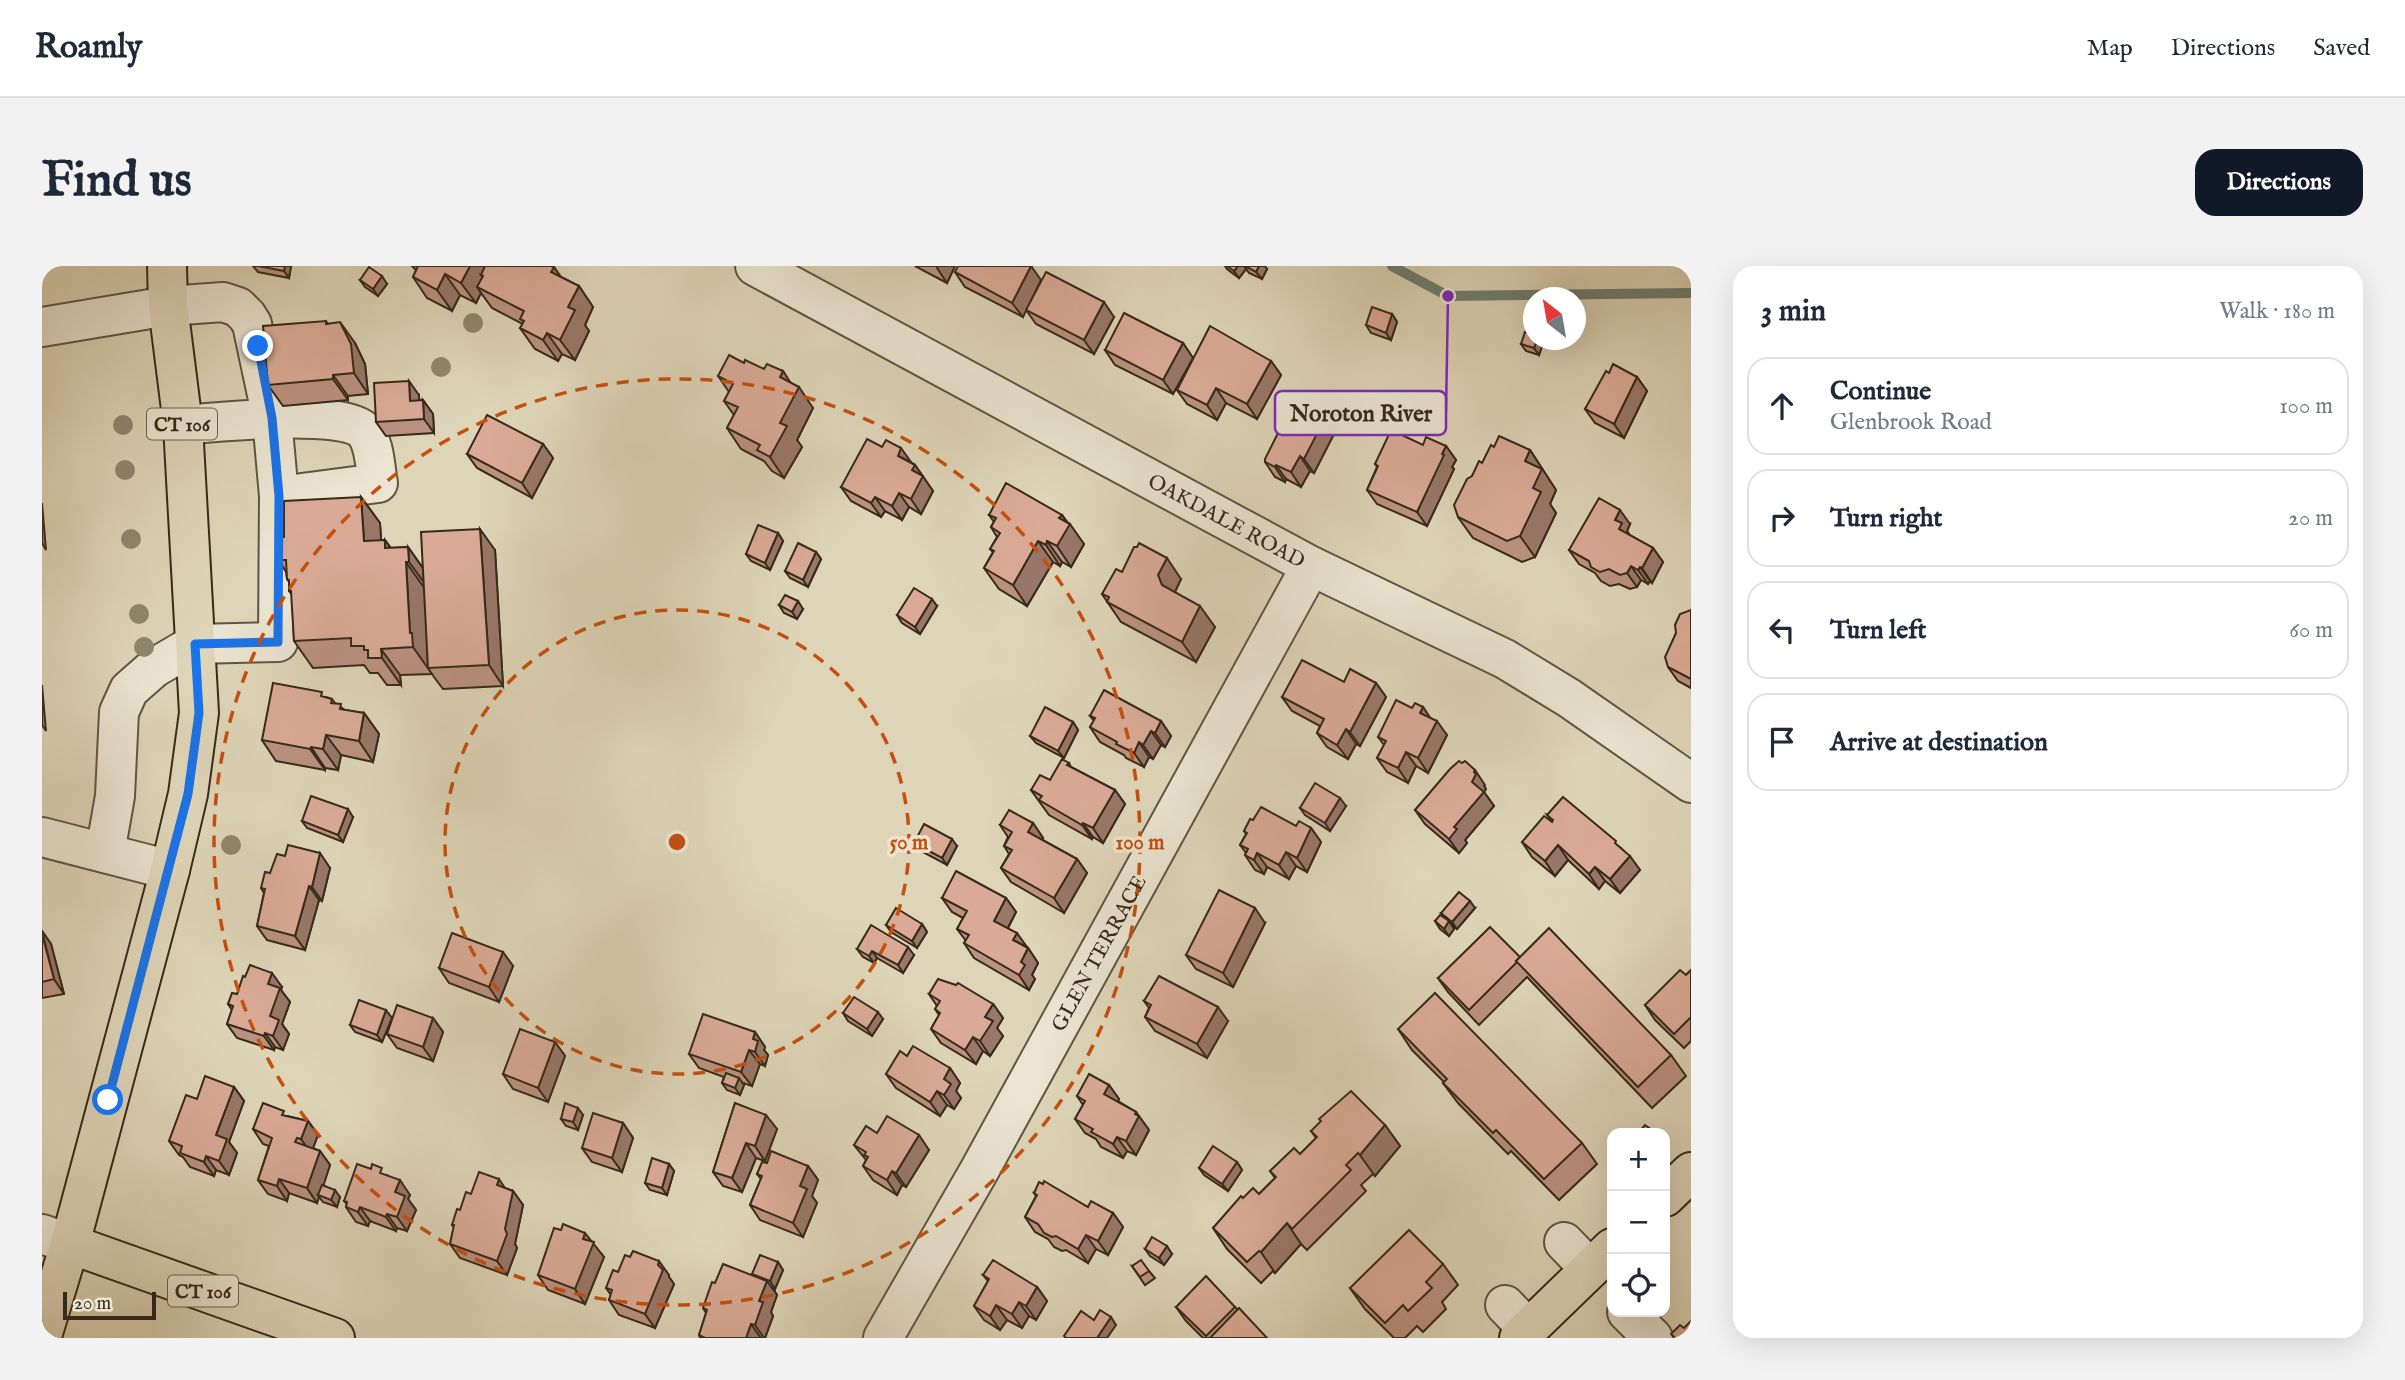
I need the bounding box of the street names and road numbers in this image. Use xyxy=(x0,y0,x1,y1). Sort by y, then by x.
road number: CT 106 xyxy=(147,408,217,440)
street label: OAKDALE ROAD xyxy=(1143,468,1309,575)
street label: GLEN TERRACE xyxy=(1046,871,1154,1037)
road number: CT 106 xyxy=(168,1275,238,1306)

